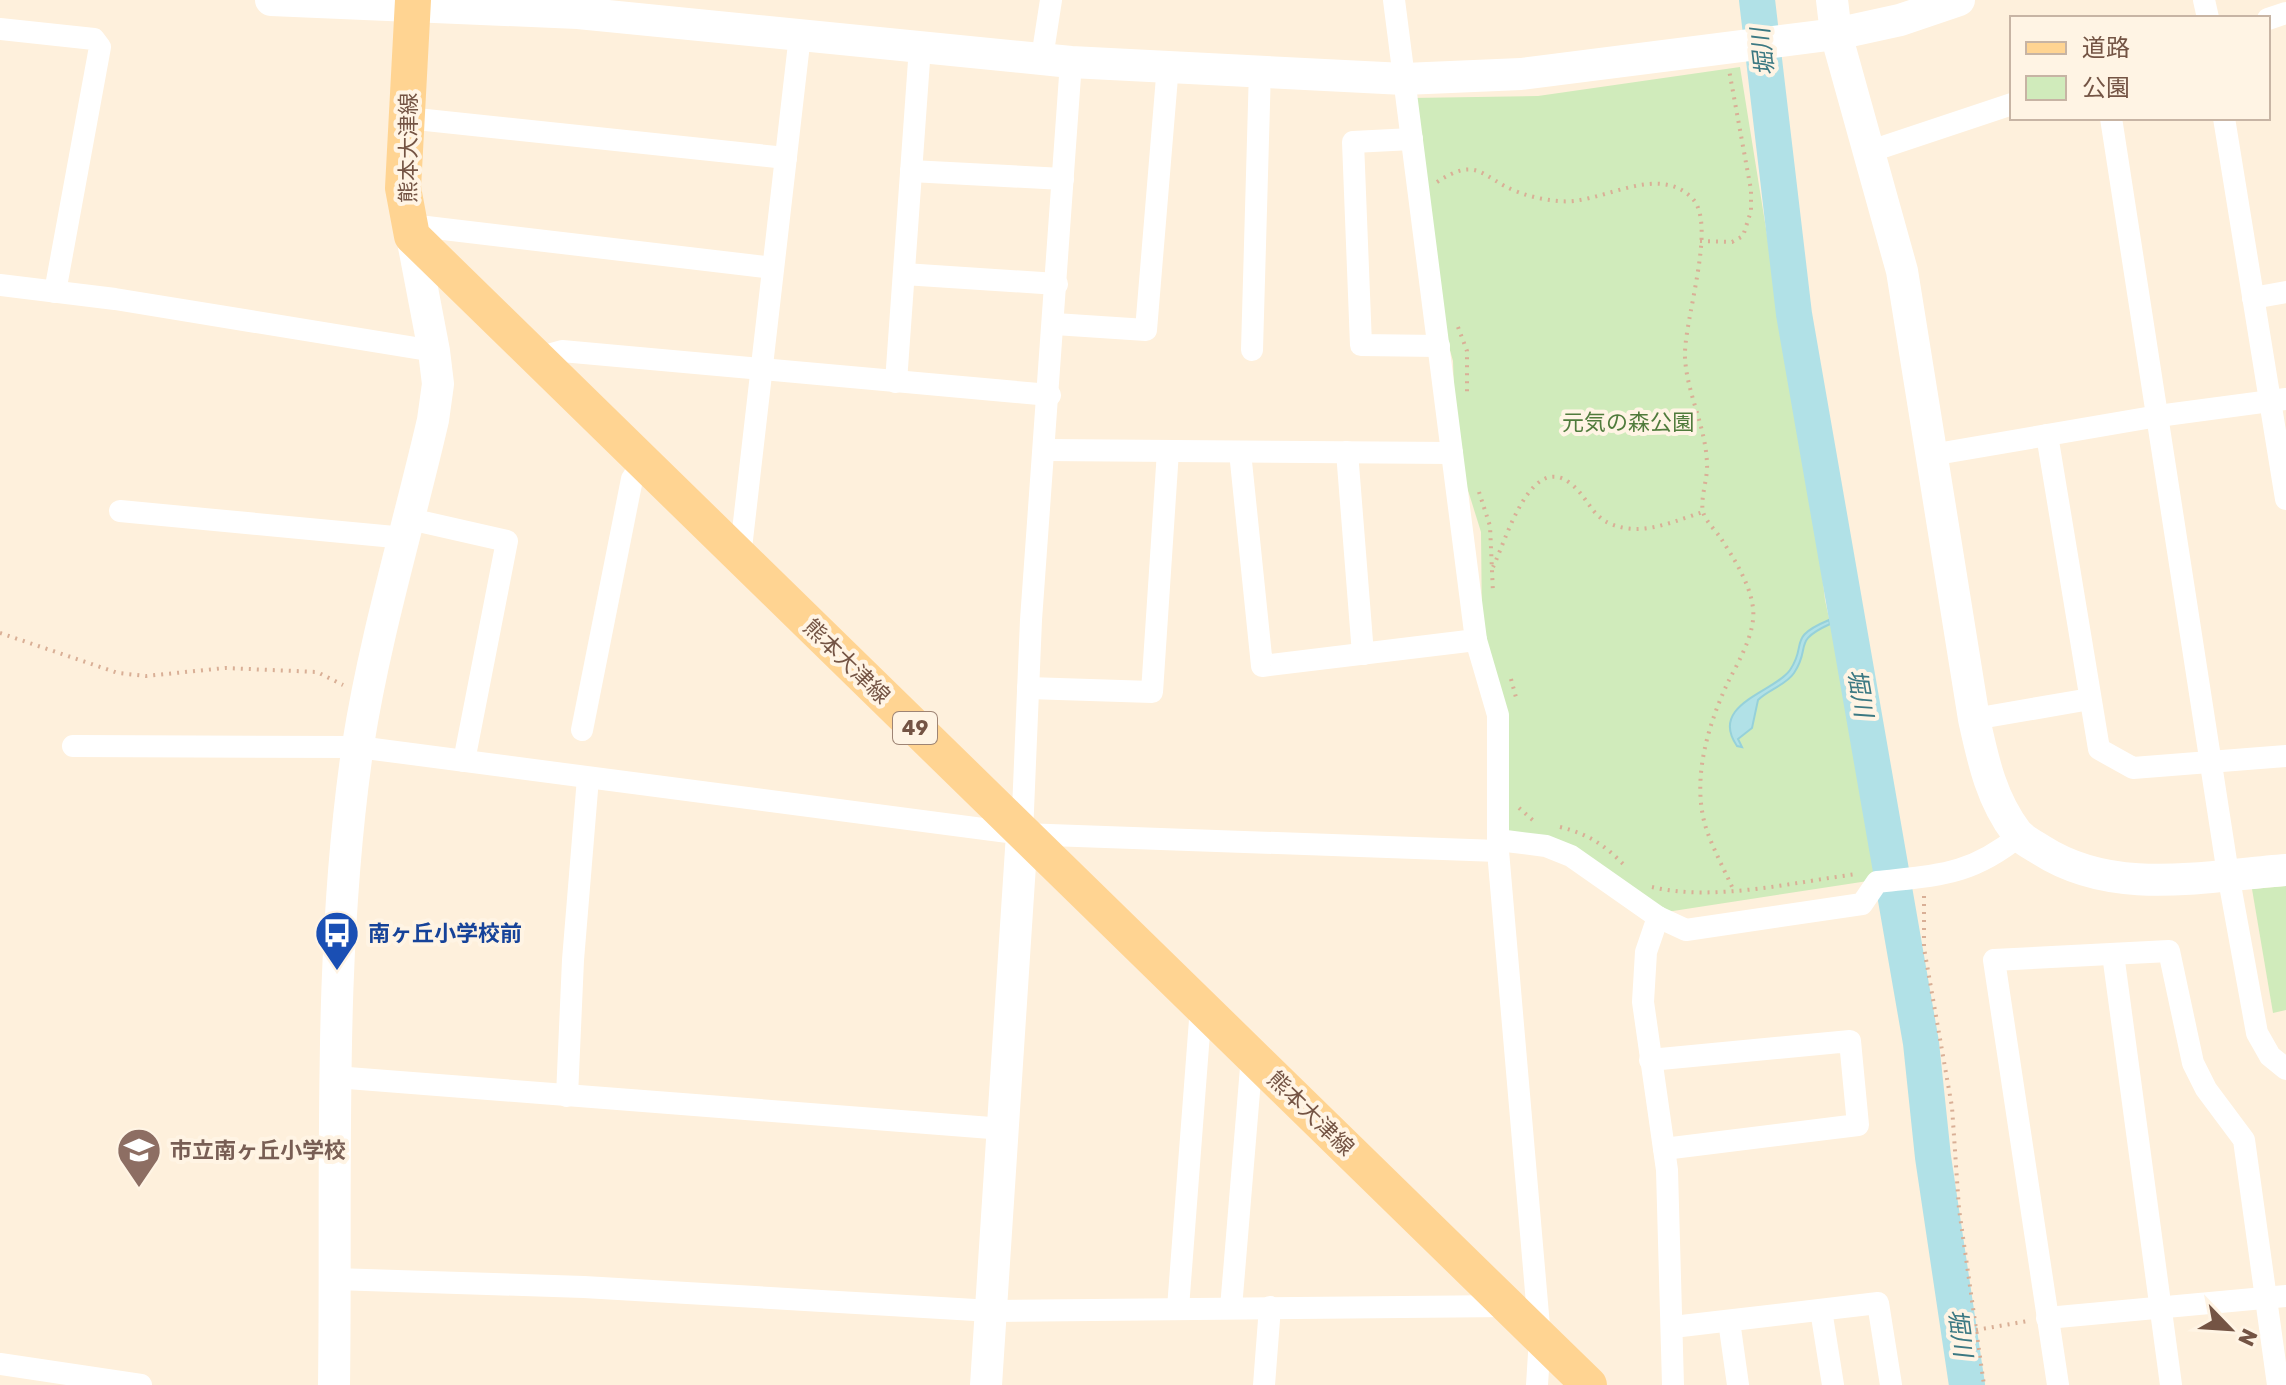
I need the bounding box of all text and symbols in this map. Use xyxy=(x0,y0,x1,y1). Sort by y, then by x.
legend xyxy=(2010,16,2270,120)
water label: 堀川 xyxy=(1746,23,1780,78)
text: 道路 xyxy=(2082,34,2130,62)
text: 公園 xyxy=(2082,74,2130,102)
street label: 熊本大津線 xyxy=(395,93,422,203)
park label: 元気の森公園 xyxy=(1562,409,1694,436)
street label: 熊本大津線 xyxy=(798,613,896,709)
water label: 堀川 xyxy=(1842,667,1878,722)
road number: 49 xyxy=(893,712,937,744)
bus stop icon: 南ヶ丘小学校前 xyxy=(313,909,361,972)
place label: 南ヶ丘小学校前 xyxy=(368,920,522,947)
street label: 熊本大津線 xyxy=(1262,1065,1360,1161)
school or university icon: 市立南ヶ丘小学校 xyxy=(115,1126,163,1189)
place label: 市立南ヶ丘小学校 xyxy=(170,1137,346,1164)
north arrow xyxy=(2190,1289,2270,1369)
water label: 堀川 xyxy=(1943,1307,1978,1362)
text: N xyxy=(2232,1324,2263,1350)

